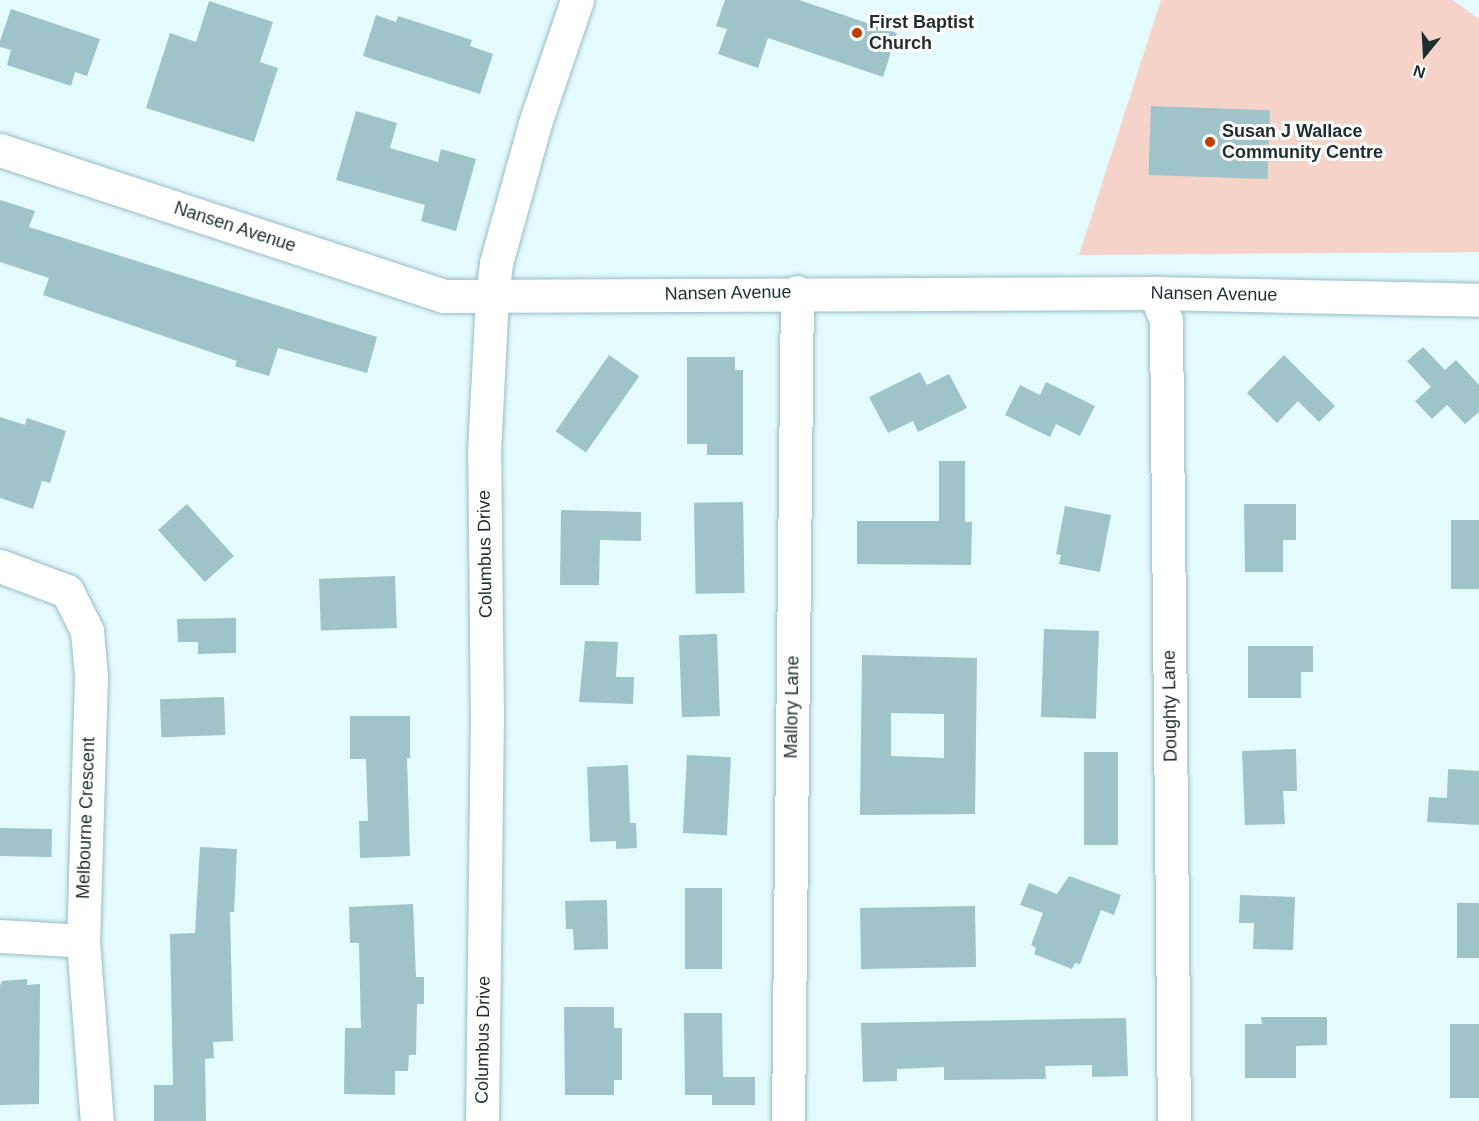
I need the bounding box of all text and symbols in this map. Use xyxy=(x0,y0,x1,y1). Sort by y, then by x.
place label: First Baptist Church xyxy=(869,12,974,54)
north arrow xyxy=(1395,24,1455,84)
marker: First Baptist Church xyxy=(850,26,864,40)
text: N xyxy=(1411,62,1427,81)
place label: Susan J Wallace Community Centre xyxy=(1222,121,1383,164)
marker: Susan J Wallace Community Centre xyxy=(1203,135,1217,149)
street label: Nansen Avenue xyxy=(171,197,299,257)
street label: Nansen Avenue xyxy=(664,281,792,305)
street label: Nansen Avenue xyxy=(1150,282,1278,306)
street label: Columbus Drive xyxy=(473,490,497,618)
street label: Doughty Lane xyxy=(1158,650,1182,762)
street label: Mallory Lane xyxy=(780,655,804,759)
street label: Melbourne Crescent xyxy=(72,737,100,899)
street label: Columbus Drive xyxy=(471,976,495,1104)

